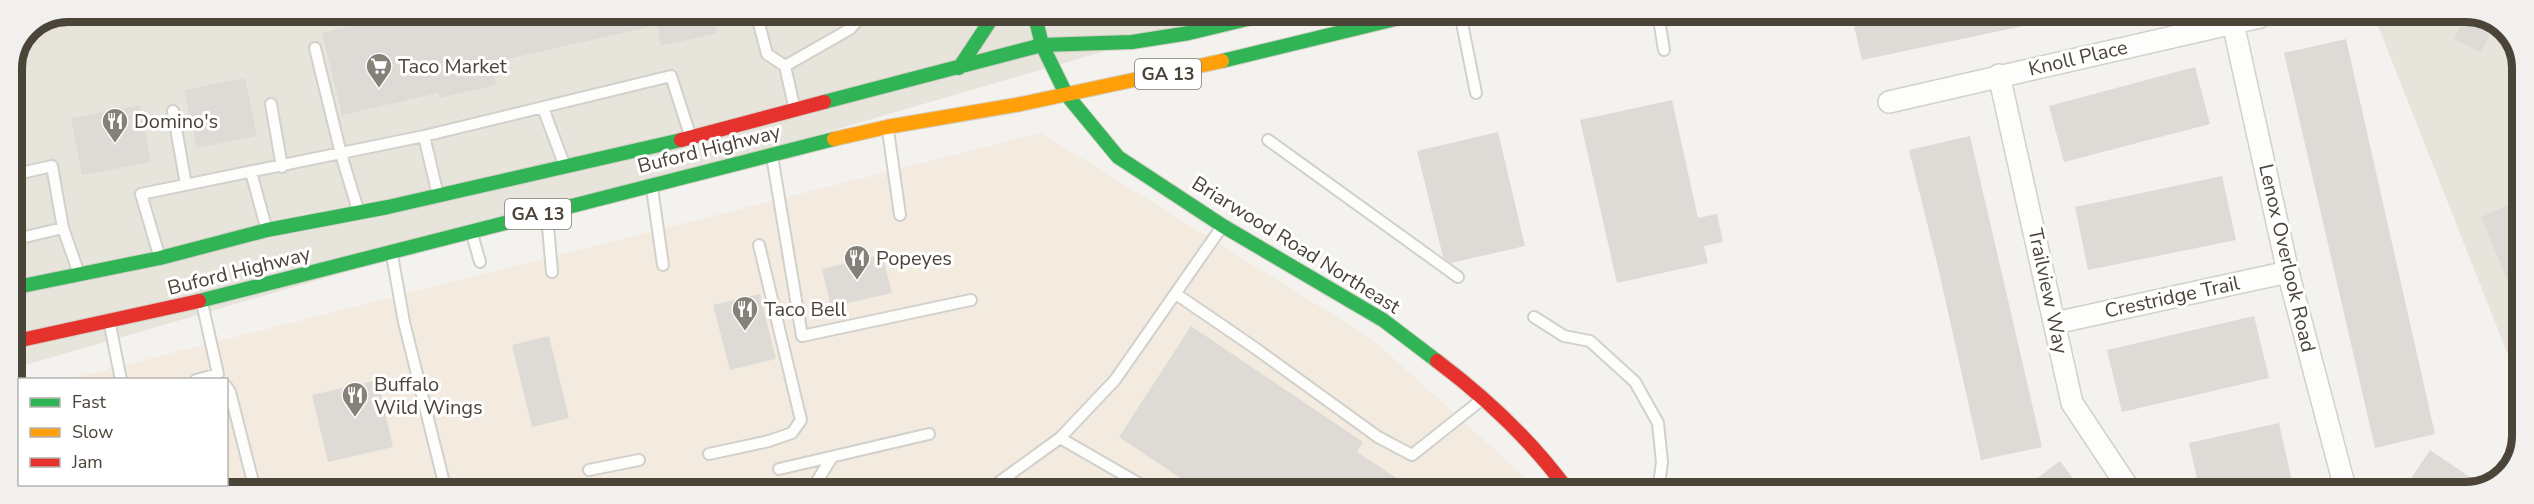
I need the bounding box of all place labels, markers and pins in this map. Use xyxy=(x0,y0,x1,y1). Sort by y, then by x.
supermarket icon: Taco Market xyxy=(364,51,394,89)
place label: Taco Market xyxy=(398,53,508,80)
restaurant icon: Domino's xyxy=(100,106,130,144)
place label: Domino's xyxy=(134,108,218,135)
restaurant icon: Popeyes xyxy=(842,243,872,281)
place label: Popeyes xyxy=(876,245,952,272)
restaurant icon: Taco Bell xyxy=(730,294,760,332)
place label: Taco Bell xyxy=(764,296,847,323)
place label: Buffalo Wild Wings xyxy=(374,371,483,421)
restaurant icon: Buffalo Wild Wings xyxy=(340,380,370,418)

